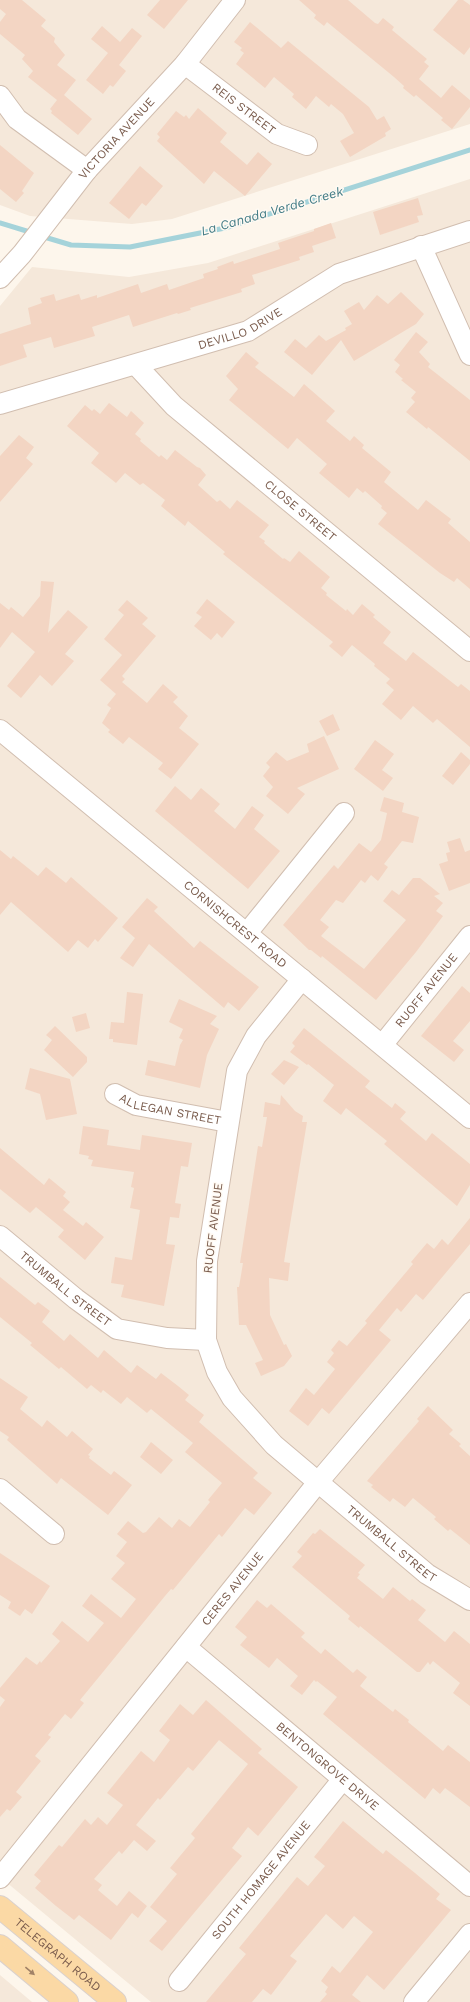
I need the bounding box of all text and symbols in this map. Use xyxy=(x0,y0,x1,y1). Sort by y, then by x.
street label: REIS STREET xyxy=(209,80,278,137)
street label: VICTORIA AVENUE xyxy=(76,94,158,182)
water label: La Canada Verde Creek xyxy=(199,183,346,239)
street label: DEVILLO DRIVE xyxy=(196,304,285,352)
street label: CLOSE STREET xyxy=(262,477,339,544)
street label: CORNISHCREST ROAD xyxy=(181,878,290,971)
street label: RUOFF AVENUE xyxy=(392,950,461,1030)
street label: ALLEGAN STREET xyxy=(117,1090,222,1128)
street label: RUOFF AVENUE xyxy=(201,1182,226,1274)
street label: TRUMBALL STREET xyxy=(17,1248,114,1329)
street label: TRUMBALL STREET xyxy=(344,1502,439,1585)
street label: CERES AVENUE xyxy=(199,1549,266,1628)
street label: BENTONGROVE DRIVE xyxy=(273,1719,382,1813)
street label: SOUTH HOMAGE AVENUE xyxy=(209,1818,313,1942)
street label: TELEGRAPH ROAD xyxy=(12,1915,104,1994)
one-way arrow xyxy=(25,1967,35,1976)

